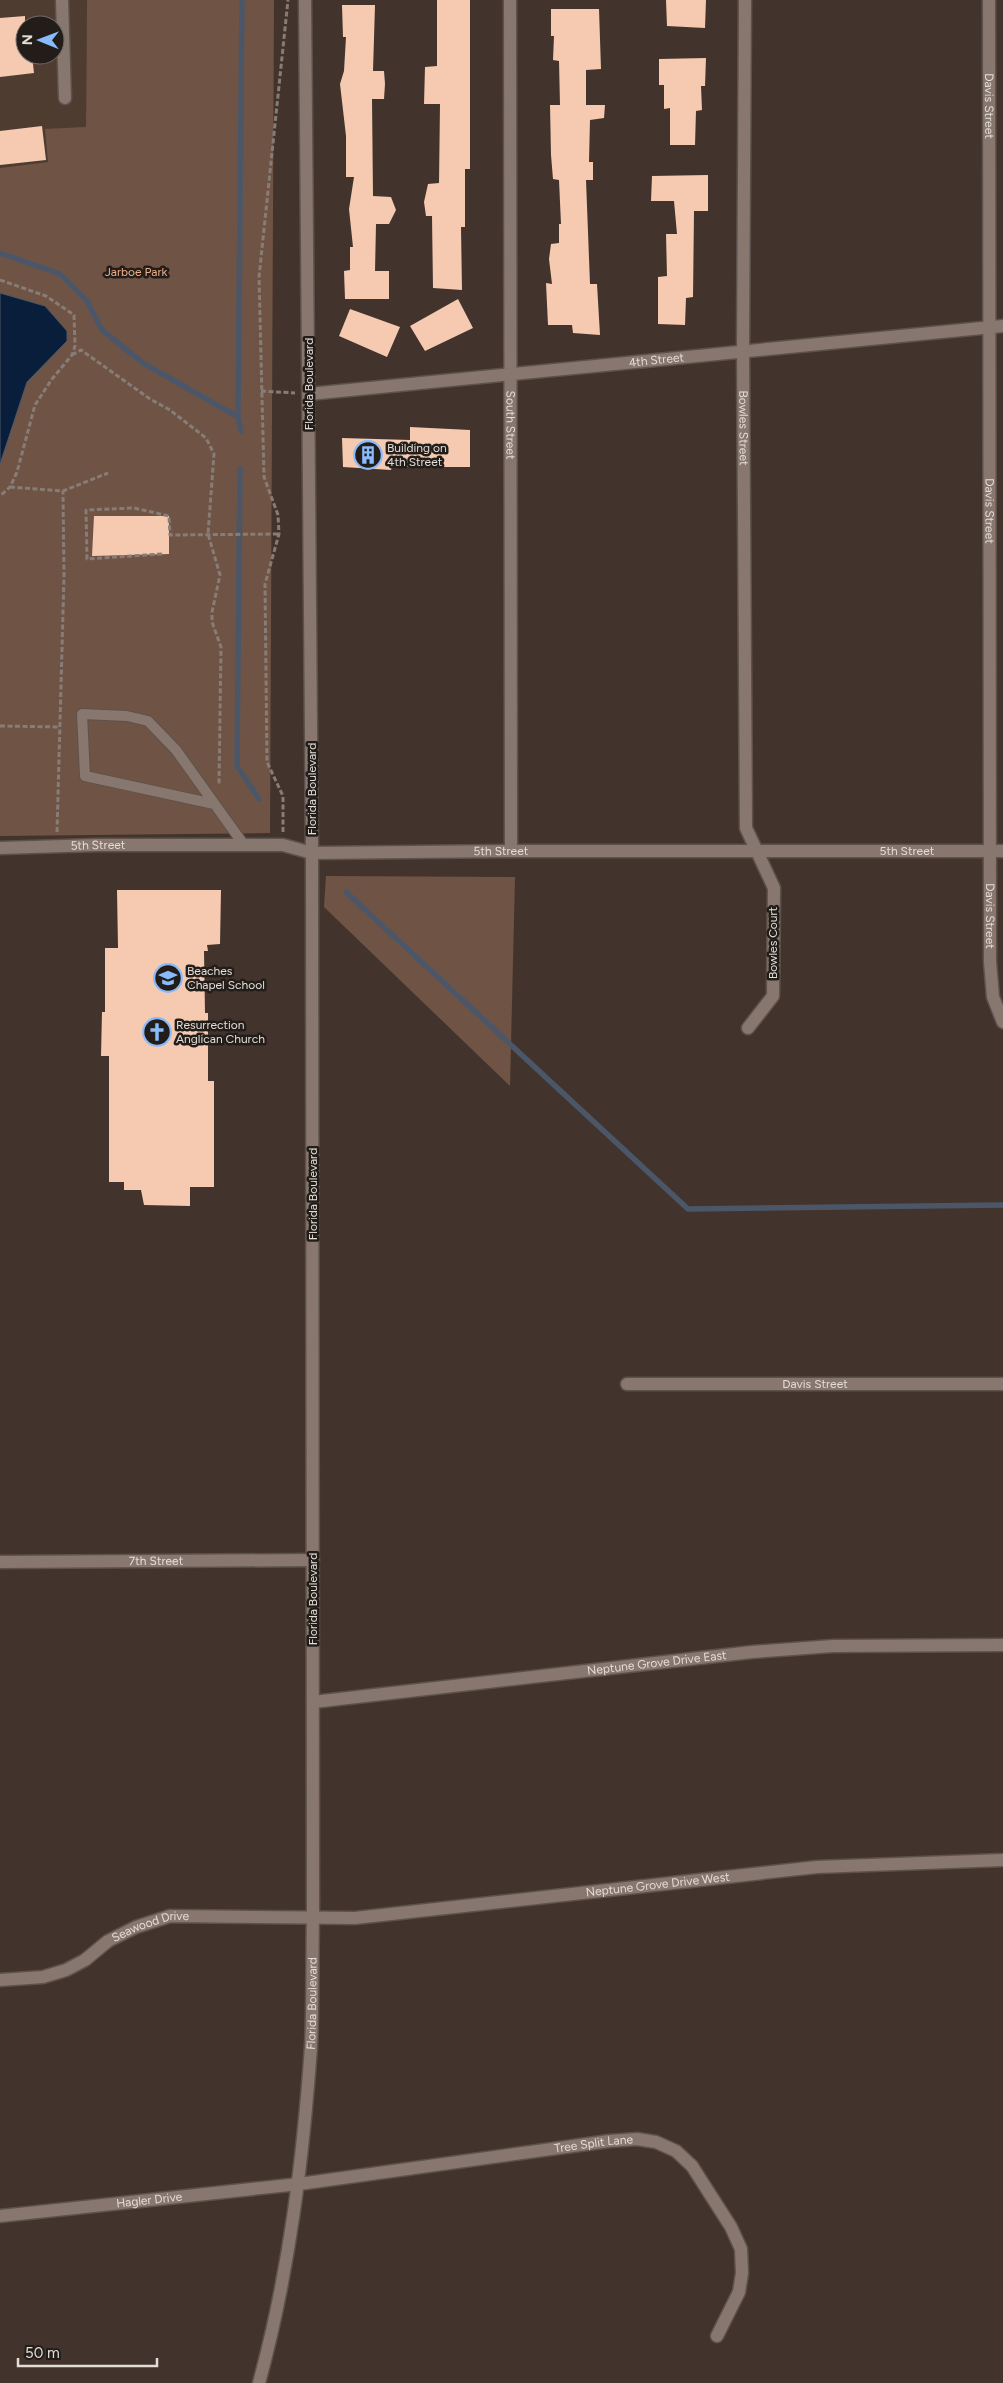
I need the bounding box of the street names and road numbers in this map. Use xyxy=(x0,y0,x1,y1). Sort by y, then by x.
street label: Davis Street xyxy=(982,73,996,139)
street label: Florida Boulevard xyxy=(302,338,316,430)
street label: 4th Street xyxy=(628,350,685,370)
street label: Bowles Street xyxy=(736,390,751,466)
street label: South Street xyxy=(503,391,518,460)
street label: Davis Street xyxy=(982,478,997,544)
street label: Florida Boulevard xyxy=(305,743,319,835)
street label: 5th Street xyxy=(70,838,126,853)
street label: 5th Street xyxy=(473,844,529,858)
street label: 5th Street xyxy=(879,844,935,858)
street label: Davis Street xyxy=(983,883,997,949)
street label: Bowles Court xyxy=(766,906,780,979)
street label: Florida Boulevard xyxy=(306,1148,320,1240)
street label: Davis Street xyxy=(782,1377,848,1391)
street label: Florida Boulevard xyxy=(306,1553,320,1645)
street label: 7th Street xyxy=(129,1554,184,1568)
street label: Neptune Grove Drive East xyxy=(586,1648,728,1678)
street label: Neptune Grove Drive West xyxy=(585,1870,731,1899)
street label: Seawood Drive xyxy=(109,1909,190,1945)
street label: Florida Boulevard xyxy=(304,1957,319,2050)
street label: Tree Split Lane xyxy=(553,2132,634,2156)
street label: Hagler Drive xyxy=(115,2190,183,2211)

